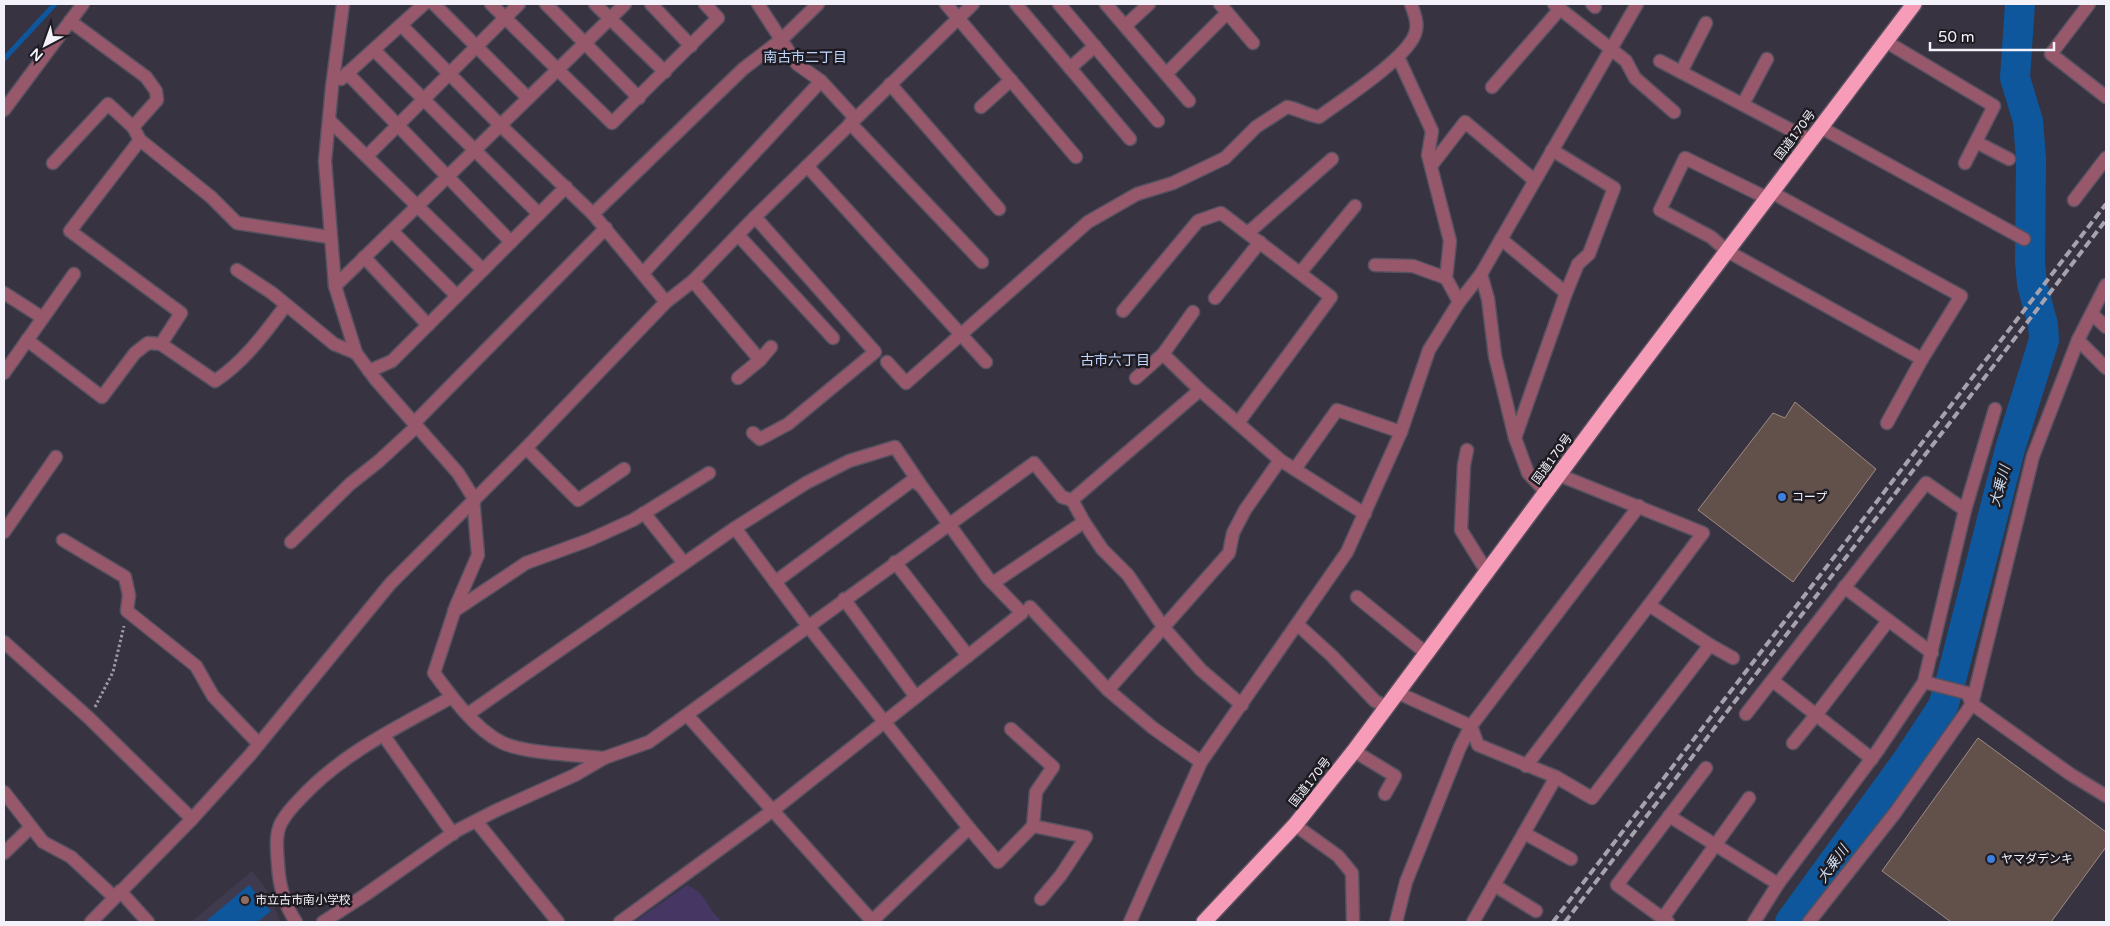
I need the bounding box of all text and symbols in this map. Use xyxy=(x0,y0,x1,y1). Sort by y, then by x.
north arrow xyxy=(20,20,70,70)
scale bar xyxy=(1930,20,2054,52)
text: 50 m xyxy=(1938,28,1975,46)
text: N xyxy=(27,44,47,65)
district label: 南古市二丁目 xyxy=(763,49,847,66)
street label: 国道170号 xyxy=(1772,107,1818,163)
district label: 古市六丁目 xyxy=(1080,352,1150,369)
street label: 国道170号 xyxy=(1529,431,1575,487)
water label: 大乗川 xyxy=(1986,462,2014,508)
place label: コープ xyxy=(1792,490,1827,504)
marker: コープ xyxy=(1776,491,1788,503)
street label: 国道170号 xyxy=(1286,755,1334,809)
water label: 大乗川 xyxy=(1814,840,1853,886)
place label: ヤマダデンキ xyxy=(2001,852,2073,866)
marker: ヤマダデンキ xyxy=(1985,853,1997,865)
place label: 市立古市南小学校 xyxy=(255,893,351,907)
marker: 市立古市南小学校 xyxy=(239,894,251,906)

